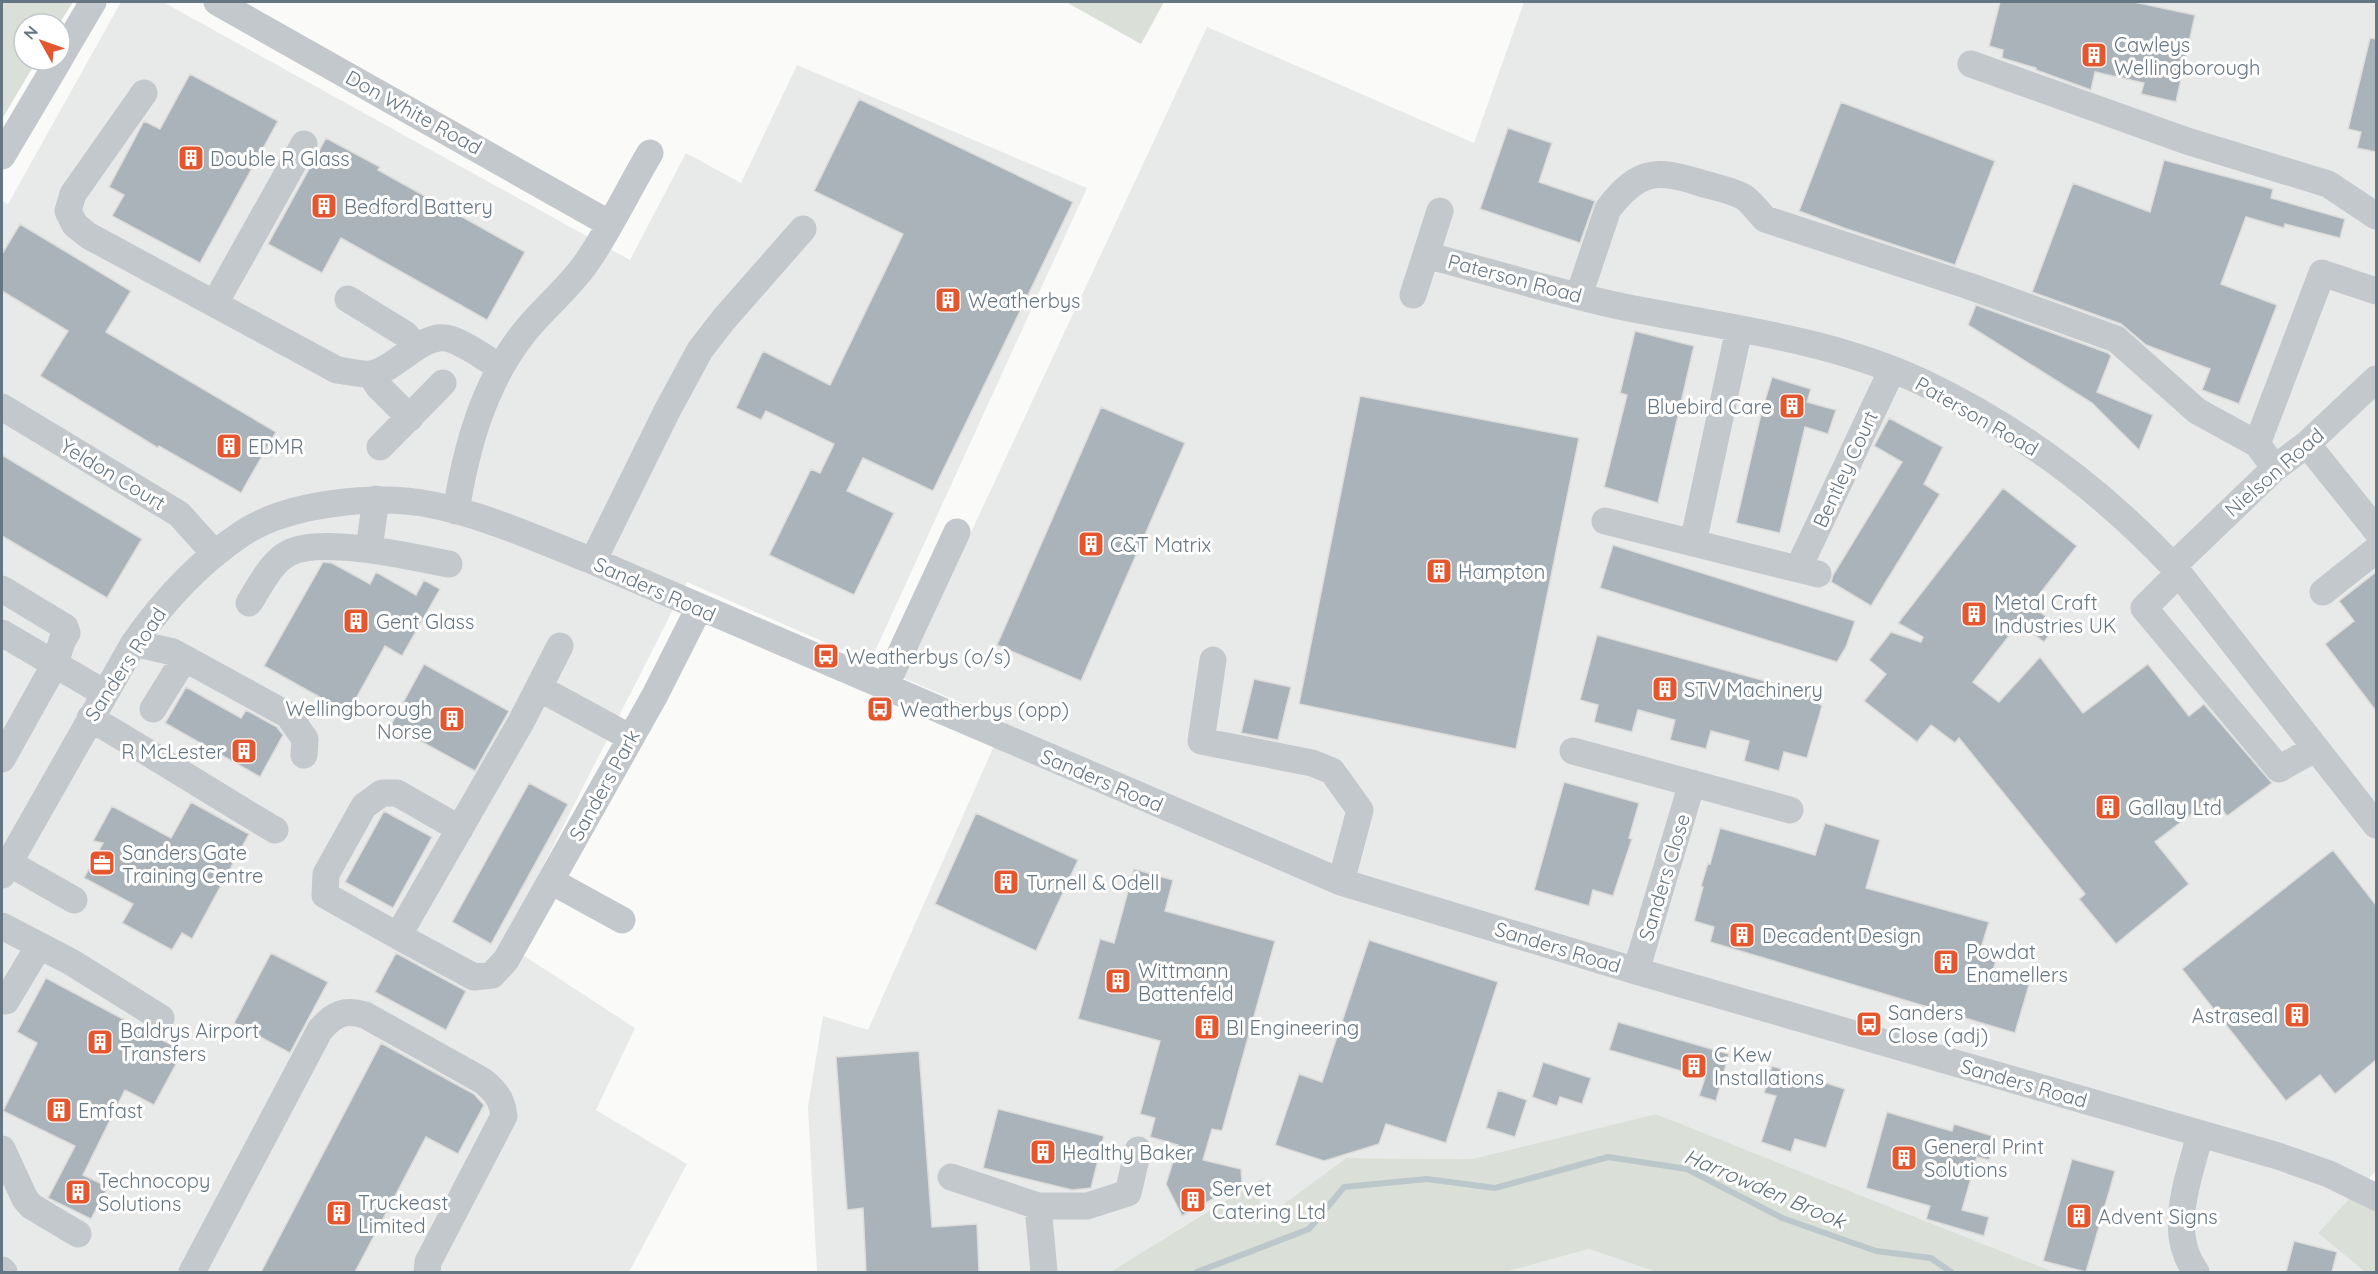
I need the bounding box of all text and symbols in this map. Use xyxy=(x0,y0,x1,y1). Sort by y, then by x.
north arrow xyxy=(12,12,72,72)
text: N xyxy=(19,21,42,43)
place label: Cawleys Wellingborough xyxy=(2114,32,2260,80)
building icon: Cawleys Wellingborough xyxy=(2079,40,2109,70)
street label: Don White Road xyxy=(342,64,486,160)
building icon: Double R Glass xyxy=(176,143,206,173)
place label: Double R Glass xyxy=(210,146,350,171)
building icon: Bedford Battery xyxy=(309,191,339,221)
place label: Bedford Battery xyxy=(344,194,493,219)
street label: Paterson Road xyxy=(1445,248,1585,308)
building icon: Weatherbys xyxy=(933,285,963,315)
place label: Weatherbys xyxy=(968,288,1080,313)
street label: Paterson Road xyxy=(1911,371,2043,461)
building icon: Bluebird Care xyxy=(1777,391,1807,421)
place label: Bluebird Care xyxy=(1647,394,1772,419)
street label: Bentley Court xyxy=(1807,406,1883,531)
street label: Nielson Road xyxy=(2219,422,2329,522)
building icon: EDMR xyxy=(214,431,244,461)
street label: Yeldon Court xyxy=(56,433,170,515)
place label: EDMR xyxy=(248,434,304,459)
building icon: C&T Matrix xyxy=(1076,529,1106,559)
place label: C&T Matrix xyxy=(1110,532,1211,557)
street label: Sanders Road xyxy=(590,551,720,627)
building icon: Hampton xyxy=(1424,556,1454,586)
place label: Hampton xyxy=(1458,559,1545,584)
place label: Metal Craft Industries UK xyxy=(1994,590,2116,638)
building icon: Metal Craft Industries UK xyxy=(1959,599,1989,629)
street label: Sanders Road xyxy=(79,602,171,726)
building icon: Gent Glass xyxy=(341,606,371,636)
place label: Gent Glass xyxy=(376,609,474,634)
bus stop icon: Weatherbys (o/s) xyxy=(811,641,841,671)
place label: Weatherbys (o/s) xyxy=(846,644,1011,669)
building icon: STV Machinery xyxy=(1650,674,1680,704)
place label: STV Machinery xyxy=(1684,677,1823,702)
bus stop icon: Weatherbys (opp) xyxy=(865,694,895,724)
place label: Wellingborough Norse xyxy=(286,696,432,744)
place label: Weatherbys (opp) xyxy=(900,697,1069,722)
building icon: Wellingborough Norse xyxy=(437,704,467,734)
street label: Sanders Park xyxy=(563,725,645,845)
building icon: R McLester xyxy=(229,736,259,766)
place label: R McLester xyxy=(121,739,224,764)
street label: Sanders Road xyxy=(1037,743,1167,817)
building icon: Gallay Ltd xyxy=(2093,792,2123,822)
place label: Gallay Ltd xyxy=(2128,795,2222,820)
street label: Sanders Close xyxy=(1633,811,1695,943)
place label: Sanders Gate Training Centre xyxy=(122,840,263,888)
office icon: Sanders Gate Training Centre xyxy=(87,848,117,878)
building icon: Turnell & Odell xyxy=(991,867,1021,897)
place label: Turnell & Odell xyxy=(1026,870,1159,895)
street label: Sanders Road xyxy=(1492,916,1624,978)
building icon: Decadent Design xyxy=(1727,920,1757,950)
place label: Decadent Design xyxy=(1762,923,1921,948)
place label: Powdat Enamellers xyxy=(1966,939,2068,987)
building icon: Powdat Enamellers xyxy=(1931,947,1961,977)
place label: Wittmann Battenfeld xyxy=(1138,958,1234,1006)
building icon: Wittmann Battenfeld xyxy=(1103,966,1133,996)
place label: Sanders Close (adj) xyxy=(1888,1000,1988,1048)
building icon: Astraseal xyxy=(2282,1000,2312,1030)
place label: Astraseal xyxy=(2192,1003,2278,1028)
bus stop icon: Sanders Close (adj) xyxy=(1854,1009,1884,1039)
building icon: BI Engineering xyxy=(1192,1012,1222,1042)
place label: BI Engineering xyxy=(1226,1015,1359,1040)
place label: Baldrys Airport Transfers xyxy=(120,1018,259,1066)
building icon: Baldrys Airport Transfers xyxy=(85,1027,115,1057)
place label: C Kew Installations xyxy=(1714,1042,1824,1090)
building icon: C Kew Installations xyxy=(1679,1051,1709,1081)
street label: Sanders Road xyxy=(1958,1053,2090,1113)
building icon: Emfast xyxy=(44,1095,74,1125)
place label: Emfast xyxy=(78,1098,143,1123)
place label: General Print Solutions xyxy=(1924,1134,2044,1182)
building icon: Healthy Baker xyxy=(1028,1137,1058,1167)
place label: Healthy Baker xyxy=(1062,1140,1194,1165)
water label: Harrowden Brook xyxy=(1681,1142,1851,1234)
building icon: General Print Solutions xyxy=(1889,1143,1919,1173)
place label: Technocopy Solutions xyxy=(98,1168,210,1216)
place label: Servet Catering Ltd xyxy=(1212,1176,1326,1224)
building icon: Technocopy Solutions xyxy=(63,1177,93,1207)
building icon: Servet Catering Ltd xyxy=(1178,1185,1208,1215)
place label: Truckeast Limited xyxy=(358,1190,448,1238)
building icon: Truckeast Limited xyxy=(324,1198,354,1228)
building icon: Advent Signs xyxy=(2064,1201,2094,1231)
place label: Advent Signs xyxy=(2098,1204,2218,1229)

